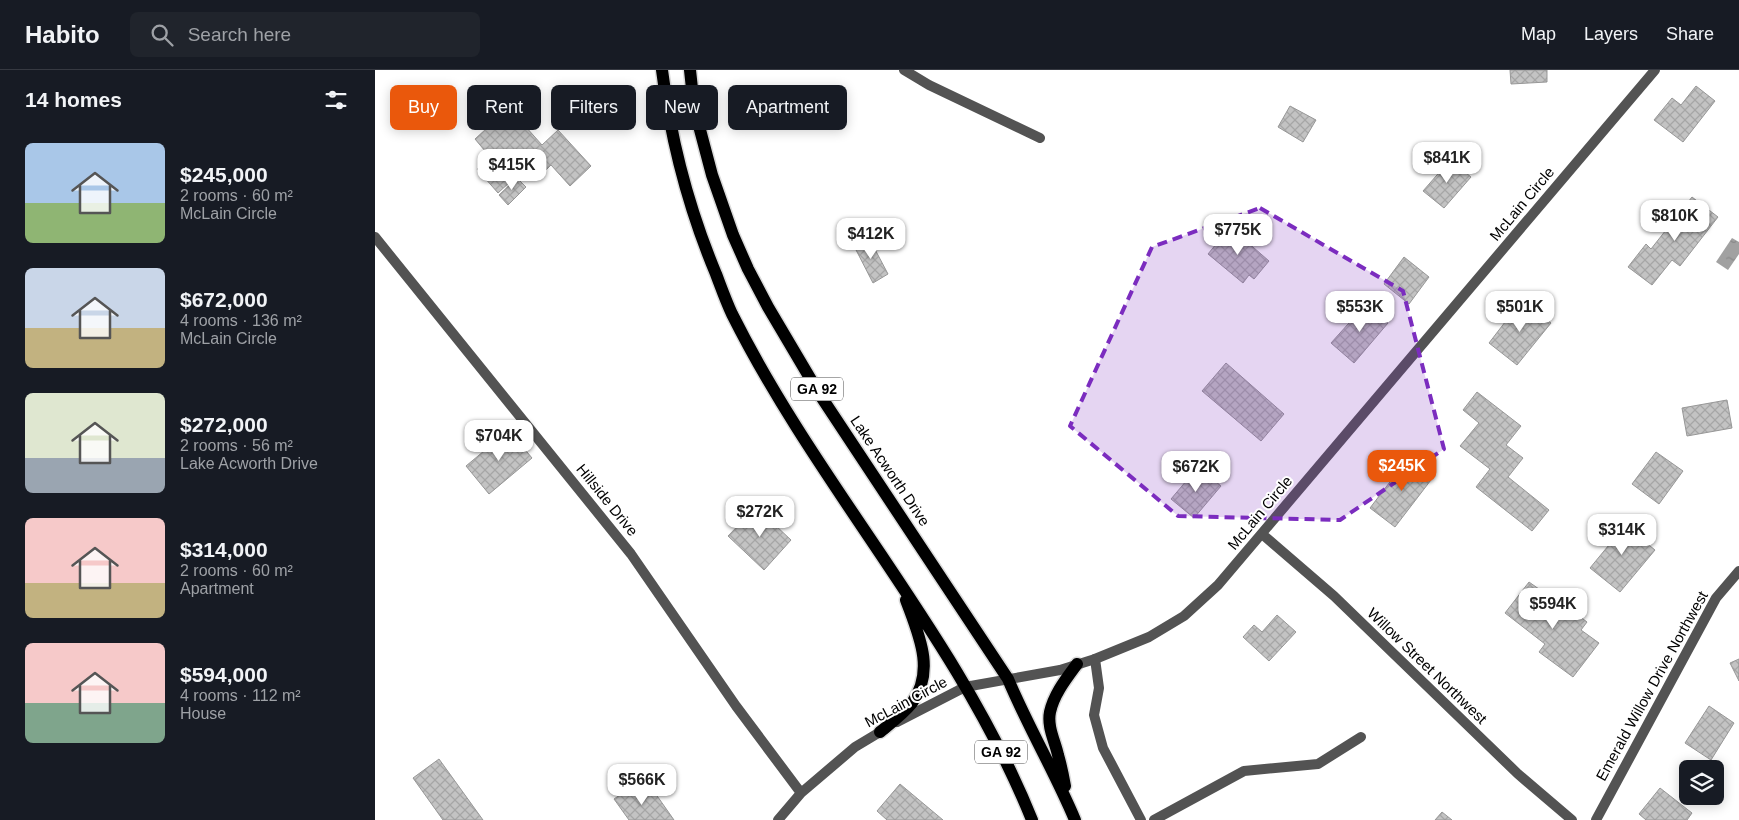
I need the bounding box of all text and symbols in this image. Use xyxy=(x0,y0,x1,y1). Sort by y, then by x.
search box xyxy=(130,12,480,57)
text: Habito xyxy=(25,21,100,48)
icon: search xyxy=(148,21,176,49)
text: Search here xyxy=(188,24,291,45)
text: Map xyxy=(1521,24,1556,44)
text: Layers xyxy=(1584,24,1638,44)
text: Share xyxy=(1666,24,1714,44)
chip: Buy xyxy=(390,85,457,130)
chip: Rent xyxy=(467,85,541,130)
chip: Filters xyxy=(551,85,636,130)
chip: New xyxy=(646,85,718,130)
chip: Apartment xyxy=(728,85,847,130)
icon: filters xyxy=(322,86,350,114)
text: 14 homes xyxy=(25,88,122,111)
pin: $841K xyxy=(1412,142,1482,184)
pin: $415K xyxy=(477,148,547,191)
text: $841K xyxy=(1423,149,1471,166)
text: $415K xyxy=(488,156,536,173)
icon: home xyxy=(65,163,125,223)
text: $245,000 xyxy=(180,163,268,186)
street label: McLain Circle xyxy=(1486,163,1557,244)
text: 2 rooms · 60 m² xyxy=(180,187,293,204)
pin: $810K xyxy=(1640,200,1710,242)
text: McLain Circle xyxy=(180,205,277,222)
text: $810K xyxy=(1651,207,1699,224)
pin: $775K xyxy=(1203,214,1273,256)
pin: $412K xyxy=(836,218,906,260)
text: $775K xyxy=(1214,221,1262,238)
text: $412K xyxy=(847,225,895,242)
icon: home xyxy=(65,288,125,348)
text: $672,000 xyxy=(180,288,268,311)
pin: $553K xyxy=(1325,290,1395,333)
pin: $501K xyxy=(1485,290,1555,333)
text: $553K xyxy=(1336,298,1384,315)
text: $501K xyxy=(1496,298,1544,315)
text: 4 rooms · 136 m² xyxy=(180,312,302,329)
text: McLain Circle xyxy=(180,330,277,347)
road number: GA 92 xyxy=(791,378,843,400)
street label: Lake Acworth Drive xyxy=(847,412,934,529)
icon: home xyxy=(65,413,125,473)
text: $272,000 xyxy=(180,413,268,436)
pin: $704K xyxy=(464,420,534,462)
text: $704K xyxy=(475,427,523,444)
text: 2 rooms · 56 m² xyxy=(180,437,293,454)
pin: $672K xyxy=(1161,450,1231,493)
pin: $245K xyxy=(1367,450,1437,492)
text: Lake Acworth Drive xyxy=(180,455,318,472)
text: $245K xyxy=(1378,457,1426,474)
text: $672K xyxy=(1172,458,1220,475)
street label: Hillside Drive xyxy=(573,460,642,539)
street label: McLain Circle xyxy=(1224,472,1295,553)
pin: $272K xyxy=(725,496,795,538)
text: $272K xyxy=(736,503,784,520)
pin: $314K xyxy=(1587,514,1657,556)
text: $314K xyxy=(1598,521,1646,538)
icon: home xyxy=(65,538,125,598)
text: $314,000 xyxy=(180,538,268,561)
text: 2 rooms · 60 m² xyxy=(180,562,293,579)
text: Apartment xyxy=(180,580,254,597)
street label: Emerald Willow Drive Northwest xyxy=(1592,587,1711,784)
pin: $594K xyxy=(1518,588,1588,630)
text: $594K xyxy=(1529,595,1577,612)
street label: Willow Street Northwest xyxy=(1364,604,1491,728)
icon: home xyxy=(65,663,125,723)
text: $594,000 xyxy=(180,663,268,686)
street label: McLain Circle xyxy=(862,673,950,730)
text: 4 rooms · 112 m² xyxy=(180,687,301,704)
text: House xyxy=(180,705,226,722)
road number: GA 92 xyxy=(975,740,1027,764)
map controls xyxy=(1679,760,1724,805)
button: layers xyxy=(1679,760,1724,805)
pin: $566K xyxy=(607,764,677,806)
text: $566K xyxy=(618,771,666,788)

